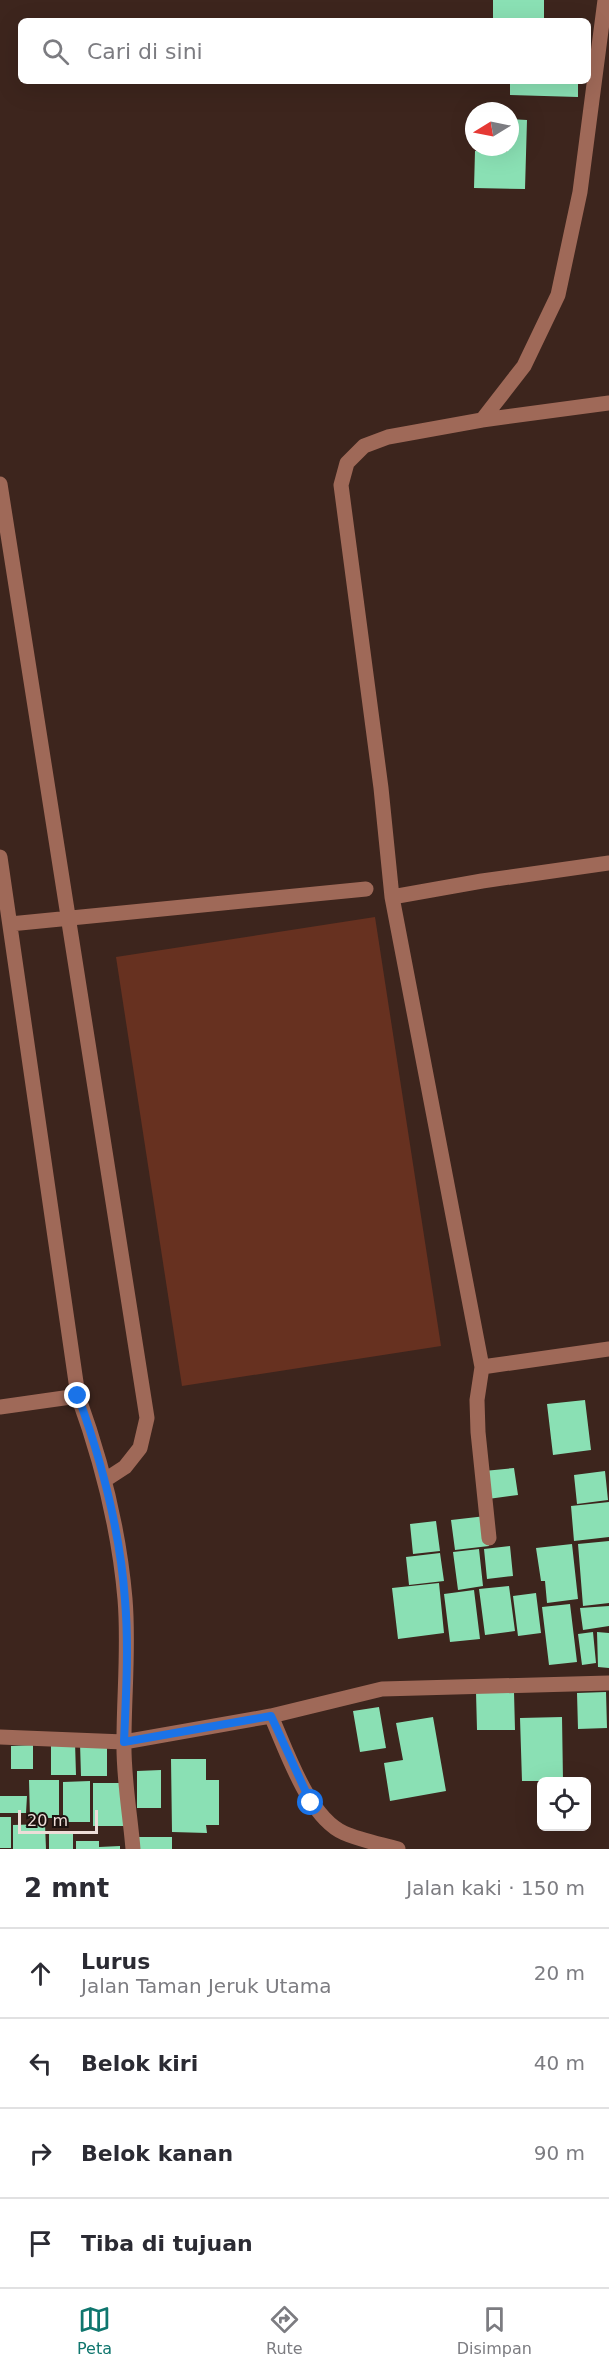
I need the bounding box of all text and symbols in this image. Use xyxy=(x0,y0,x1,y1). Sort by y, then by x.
search box xyxy=(18,18,591,84)
icon: search xyxy=(39,35,72,68)
text: Cari di sini xyxy=(87,39,203,64)
north arrow xyxy=(465,102,519,156)
route end xyxy=(64,1382,90,1408)
map controls xyxy=(537,1777,591,1831)
button: locate xyxy=(537,1777,591,1831)
route start xyxy=(297,1789,323,1815)
scale bar xyxy=(18,1807,98,1834)
text: 20 m xyxy=(27,1811,68,1830)
text: 2 mnt xyxy=(24,1873,109,1903)
text: Jalan kaki · 150 m xyxy=(406,1876,585,1900)
text: Lurus xyxy=(81,1949,150,1974)
icon: ahead xyxy=(24,1957,57,1990)
text: 20 m xyxy=(534,1961,585,1985)
text: Jalan Taman Jeruk Utama xyxy=(81,1974,331,1998)
icon: left xyxy=(24,2047,57,2080)
text: Belok kiri xyxy=(81,2051,198,2076)
text: 40 m xyxy=(534,2051,585,2075)
icon: right xyxy=(24,2137,57,2170)
text: Belok kanan xyxy=(81,2141,233,2166)
text: 90 m xyxy=(534,2141,585,2165)
icon: arrive xyxy=(24,2227,57,2260)
text: Tiba di tujuan xyxy=(81,2231,253,2256)
tab: Peta xyxy=(77,2303,112,2358)
tab: Rute xyxy=(266,2303,303,2358)
tab: Disimpan xyxy=(457,2303,532,2358)

